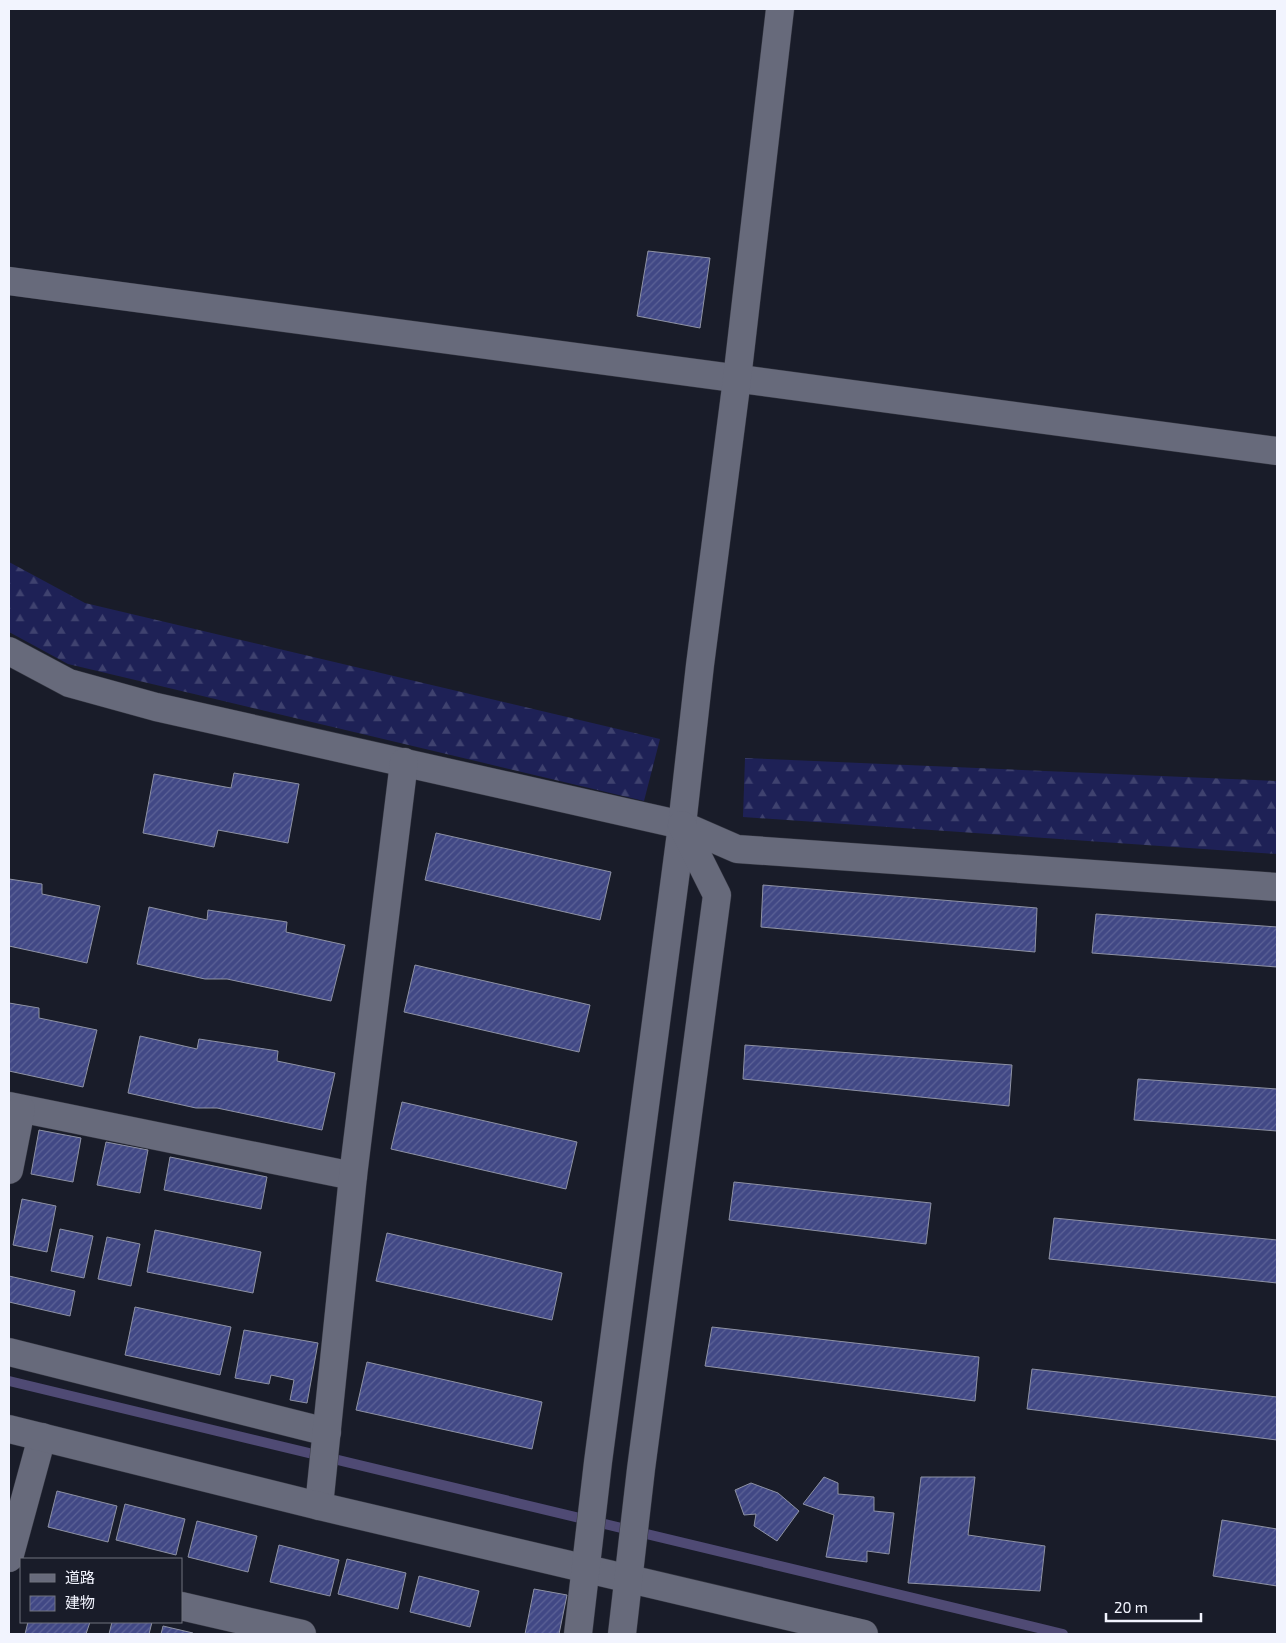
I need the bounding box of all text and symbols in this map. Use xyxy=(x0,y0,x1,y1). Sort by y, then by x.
legend xyxy=(20,1558,182,1623)
text: 道路 xyxy=(65,1568,95,1586)
scale bar xyxy=(1106,1590,1201,1622)
text: 建物 xyxy=(65,1593,95,1611)
text: 20 m xyxy=(1114,1598,1148,1616)

